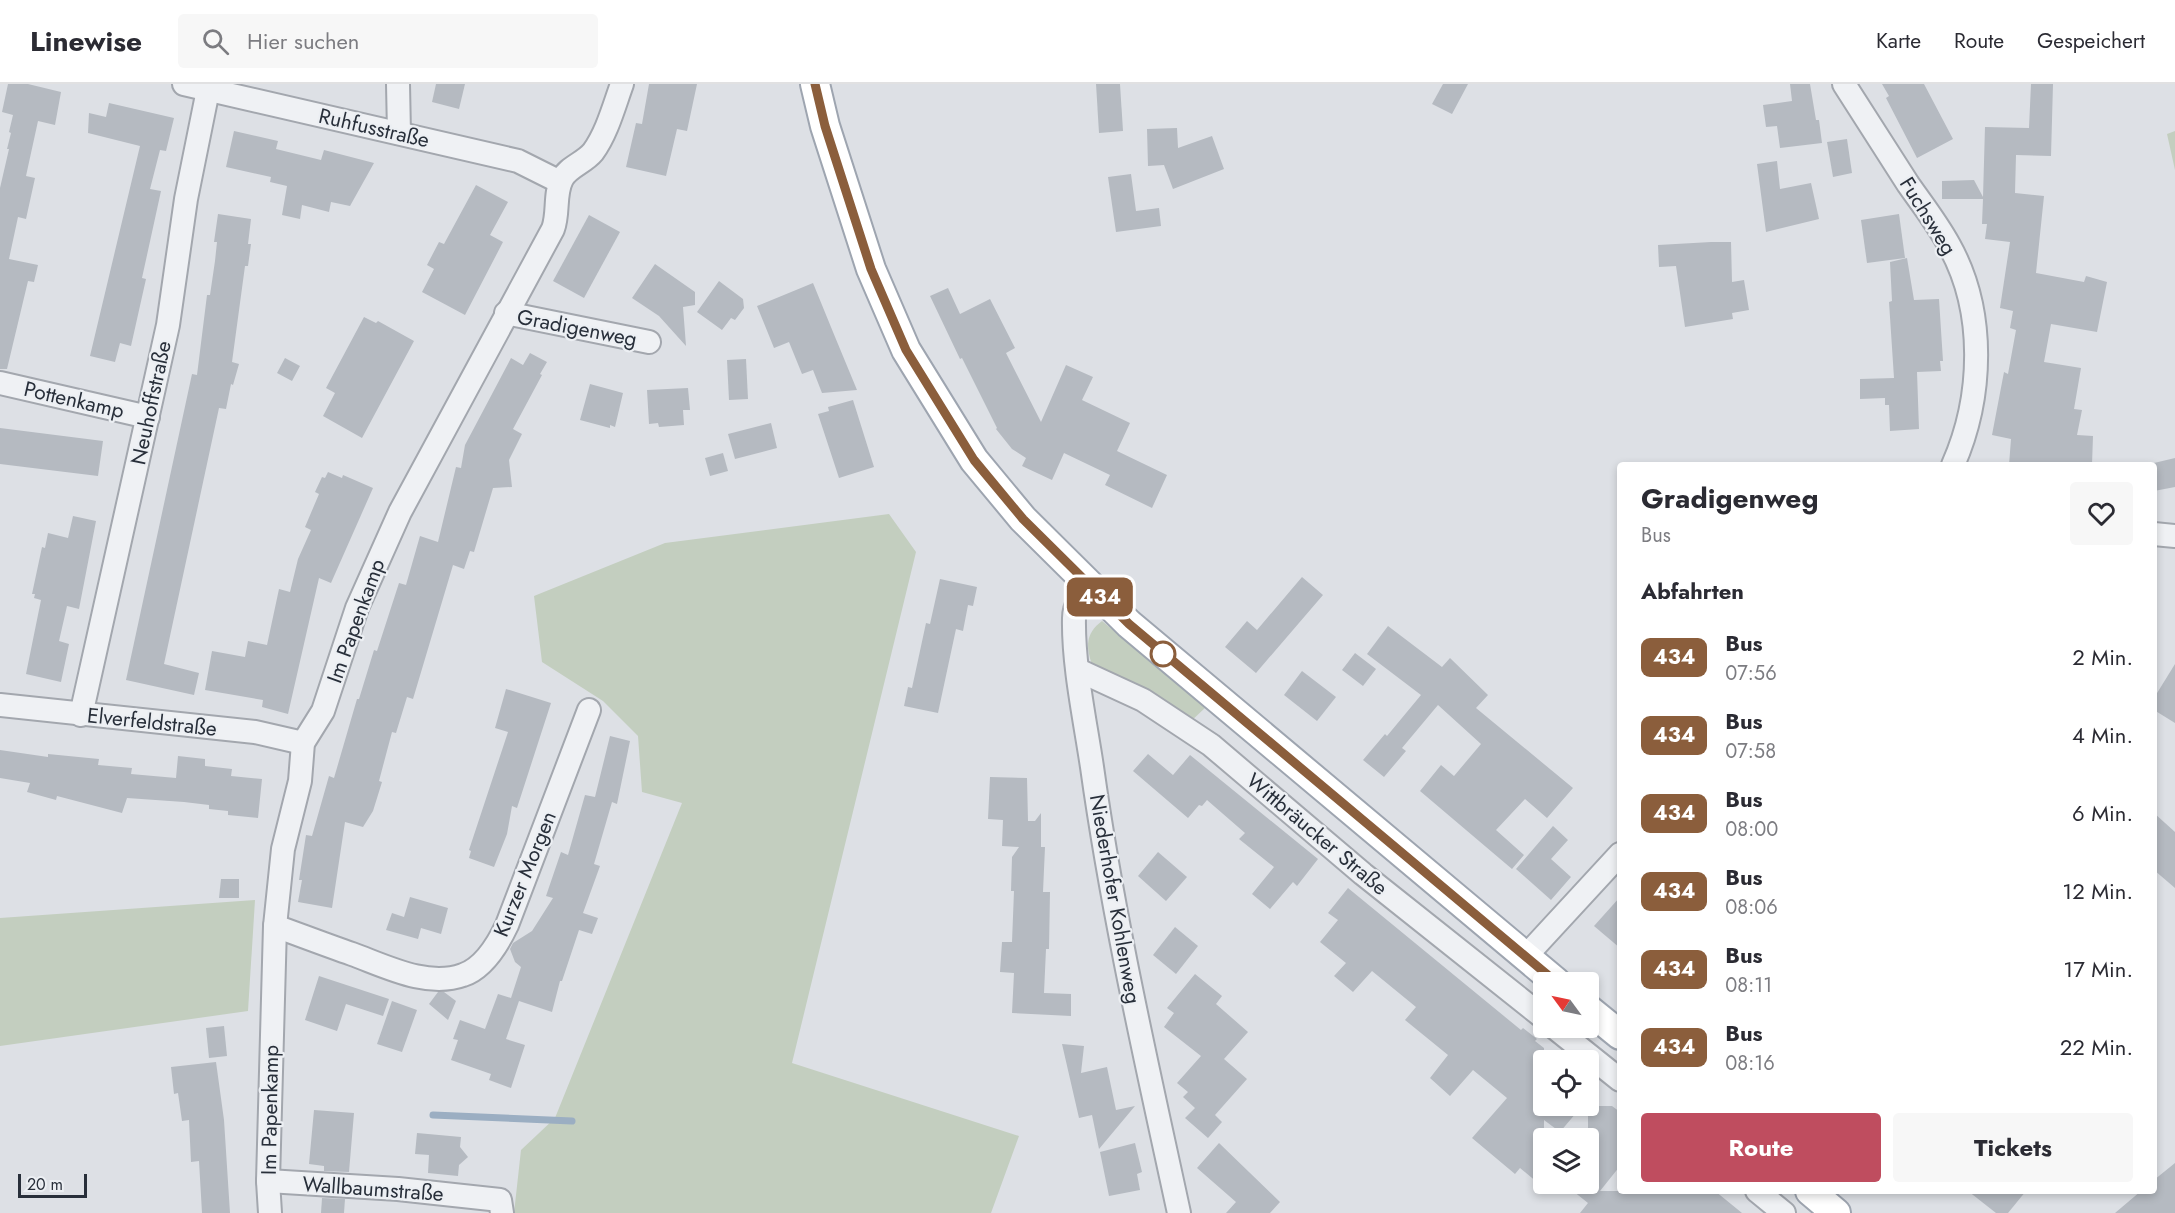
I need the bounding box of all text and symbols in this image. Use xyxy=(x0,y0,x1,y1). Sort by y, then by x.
search box xyxy=(178,14,598,68)
text: Linewise xyxy=(30,21,142,62)
icon: search xyxy=(199,25,232,58)
text: Hier suchen xyxy=(247,25,359,57)
text: Karte xyxy=(1876,26,1921,56)
text: Route xyxy=(1954,26,2004,56)
text: Gespeichert xyxy=(2037,26,2145,56)
street label: Ruhfusstraße xyxy=(316,101,433,155)
street label: Fuchsweg xyxy=(1892,171,1964,261)
street label: Gradigenweg xyxy=(515,302,639,354)
street label: Neuhoffstraße xyxy=(123,338,179,468)
street label: Pottenkamp xyxy=(21,374,127,426)
text: Gradigenweg xyxy=(1641,478,1819,519)
button: heart xyxy=(2070,482,2133,545)
text: Bus xyxy=(1641,521,1671,550)
street label: Im Papenkamp xyxy=(320,555,392,687)
text: Abfahrten xyxy=(1641,575,1744,607)
line badge: 434 xyxy=(1066,578,1134,616)
text: 434 xyxy=(1079,582,1121,612)
text: Bus xyxy=(1725,627,1763,659)
unlabelled marker xyxy=(1150,641,1176,667)
text: 2 Min. xyxy=(2072,641,2133,673)
text: 434 xyxy=(1653,642,1695,672)
text: 07:56 xyxy=(1725,659,1777,688)
street label: Elverfeldstraße xyxy=(86,700,219,744)
text: Bus xyxy=(1725,705,1763,737)
text: 4 Min. xyxy=(2072,719,2133,751)
text: 434 xyxy=(1653,720,1695,750)
text: 07:58 xyxy=(1725,737,1776,766)
street label: Wittbräucker Straße xyxy=(1240,766,1394,902)
text: Bus xyxy=(1725,783,1763,815)
street label: Niederhofer Kohlenweg xyxy=(1082,792,1148,1006)
text: 6 Min. xyxy=(2072,797,2133,829)
text: 434 xyxy=(1653,798,1695,828)
street label: Kurzer Morgen xyxy=(486,807,564,941)
text: 08:00 xyxy=(1725,815,1778,844)
text: Bus xyxy=(1725,861,1763,893)
text: 12 Min. xyxy=(2062,875,2133,907)
text: 434 xyxy=(1653,876,1695,906)
text: 08:06 xyxy=(1725,893,1778,922)
text: Bus xyxy=(1725,939,1763,971)
text: 17 Min. xyxy=(2063,953,2133,985)
text: 434 xyxy=(1653,954,1695,984)
text: 08:11 xyxy=(1725,971,1772,1000)
north arrow xyxy=(1533,972,1599,1038)
map controls xyxy=(1533,972,1599,1194)
text: Bus xyxy=(1725,1017,1763,1049)
text: 22 Min. xyxy=(2060,1031,2133,1063)
text: 434 xyxy=(1653,1032,1695,1062)
street label: Im Papenkamp xyxy=(254,1045,286,1175)
text: 08:16 xyxy=(1725,1049,1775,1078)
button: locate xyxy=(1533,1050,1599,1116)
button: Route xyxy=(1641,1113,1881,1182)
button: Tickets xyxy=(1893,1113,2133,1182)
button: layers xyxy=(1533,1128,1599,1194)
street label: Wallbaumstraße xyxy=(301,1169,445,1209)
scale bar xyxy=(18,1171,87,1198)
text: 20 m xyxy=(27,1173,63,1196)

